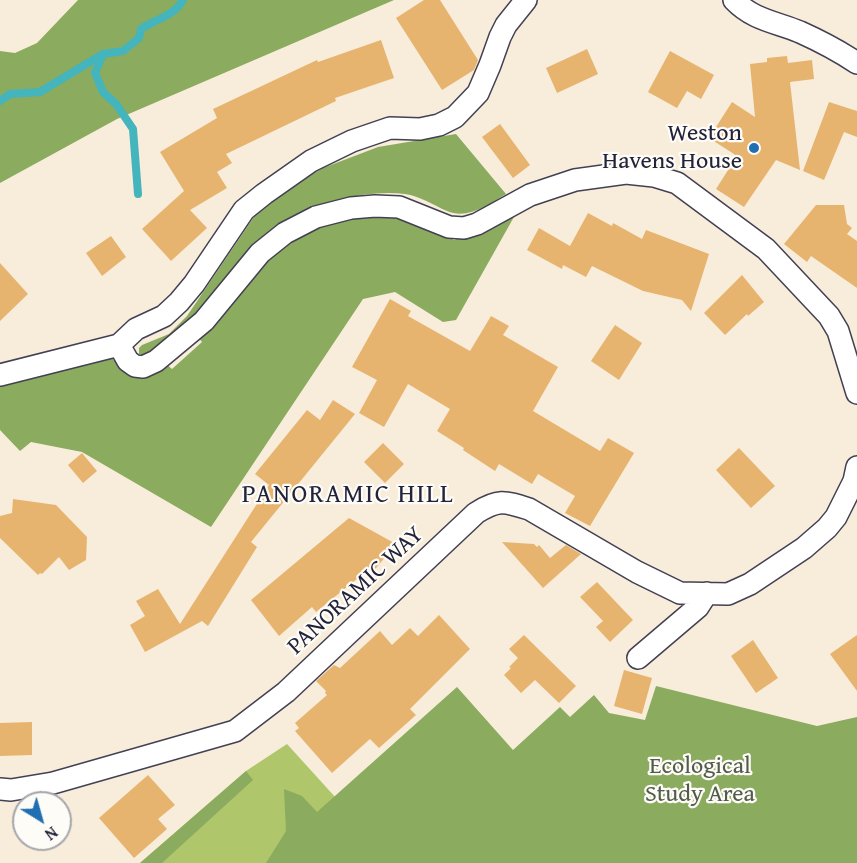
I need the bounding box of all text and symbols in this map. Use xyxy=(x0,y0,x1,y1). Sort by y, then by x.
place label: Weston Havens House xyxy=(602,120,742,176)
marker: Weston Havens House xyxy=(747,141,761,155)
district label: PANORAMIC HILL xyxy=(242,479,454,511)
street label: PANORAMIC WAY xyxy=(282,521,430,661)
park label: Ecological Study Area xyxy=(645,753,755,809)
north arrow xyxy=(12,791,72,851)
text: N xyxy=(40,821,63,847)

